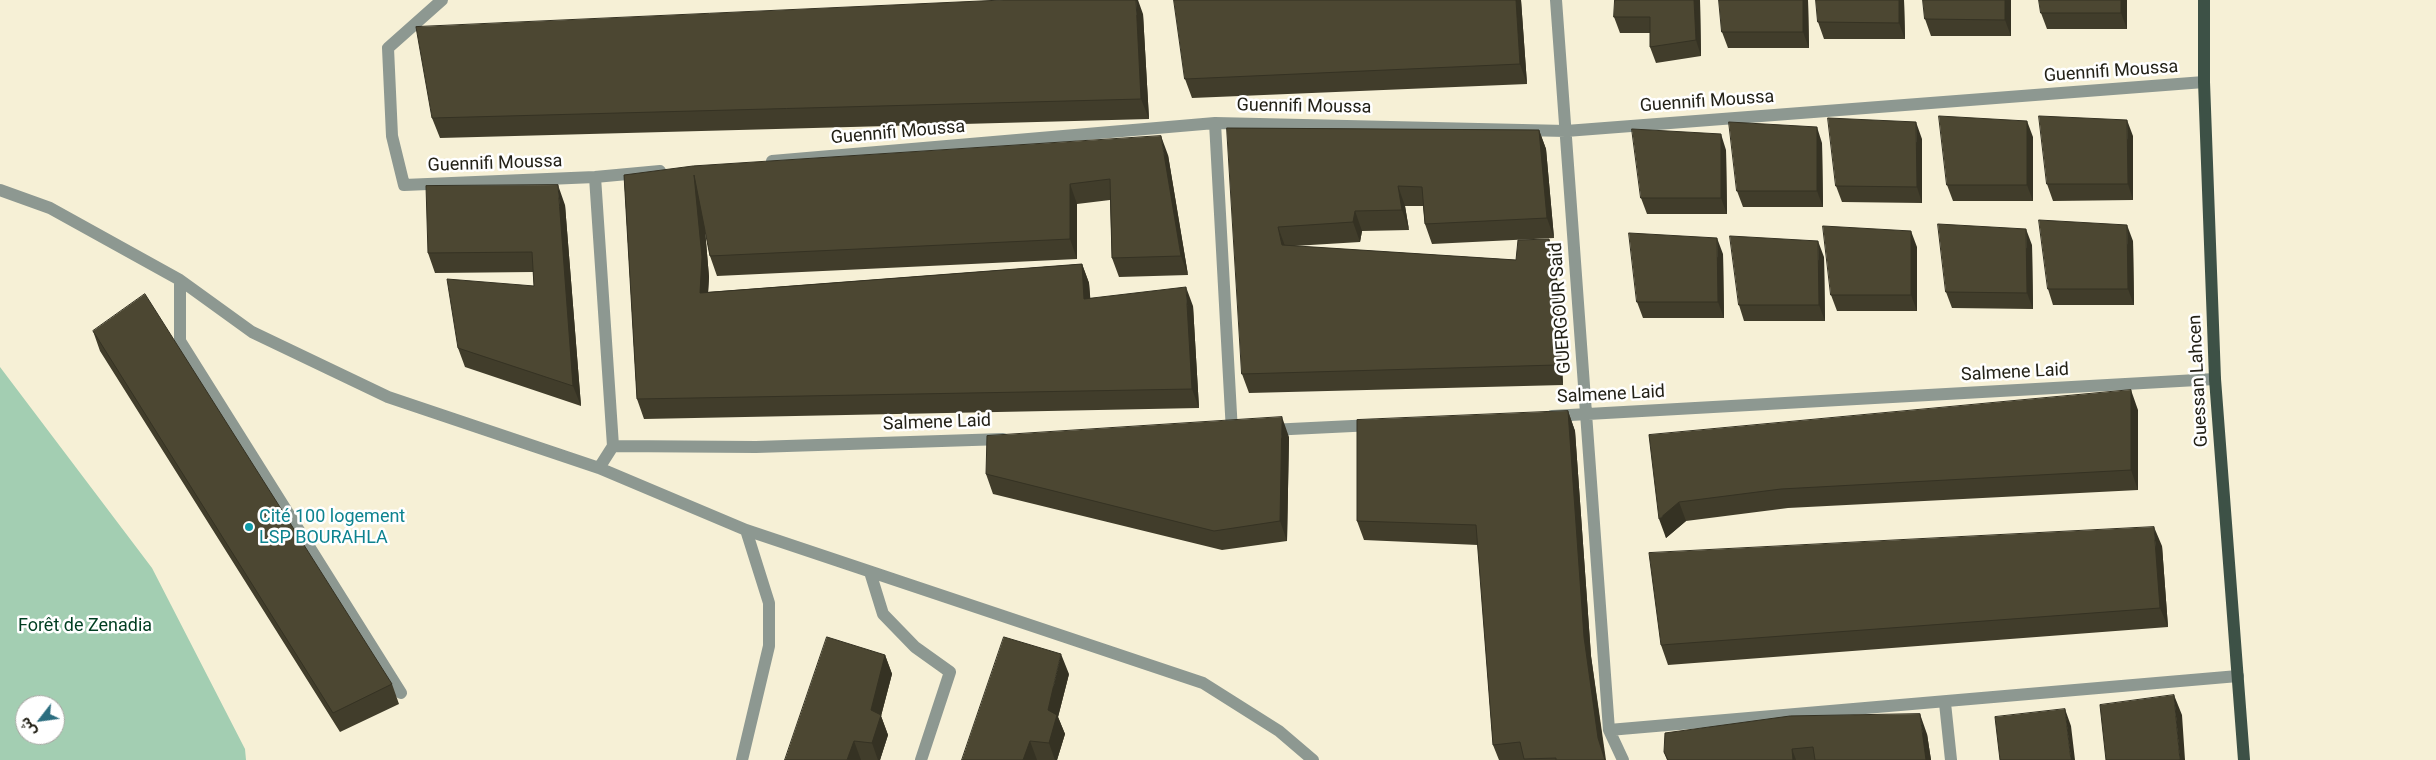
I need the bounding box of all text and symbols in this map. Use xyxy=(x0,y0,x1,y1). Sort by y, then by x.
street label: Guennifi Moussa xyxy=(2043,57,2179,87)
street label: Guennifi Moussa xyxy=(1639,87,1775,117)
street label: Guennifi Moussa xyxy=(1236,95,1372,119)
street label: Guennifi Moussa xyxy=(830,116,966,150)
street label: Guennifi Moussa xyxy=(427,151,563,177)
street label: GUERGOUR Said xyxy=(1546,241,1576,375)
street label: Guessan Lahcen xyxy=(2185,314,2213,448)
street label: Salmene Laid xyxy=(1960,359,2070,387)
street label: Salmene Laid xyxy=(1556,381,1666,409)
street label: Salmene Laid xyxy=(883,410,991,436)
place label: Cité 100 logement LSP BOURAHLA xyxy=(259,506,405,548)
marker: Cité 100 logement LSP BOURAHLA xyxy=(243,521,255,533)
park label: Forêt de Zenadia xyxy=(18,615,152,637)
north arrow xyxy=(15,695,65,745)
text: ش xyxy=(16,715,40,739)

